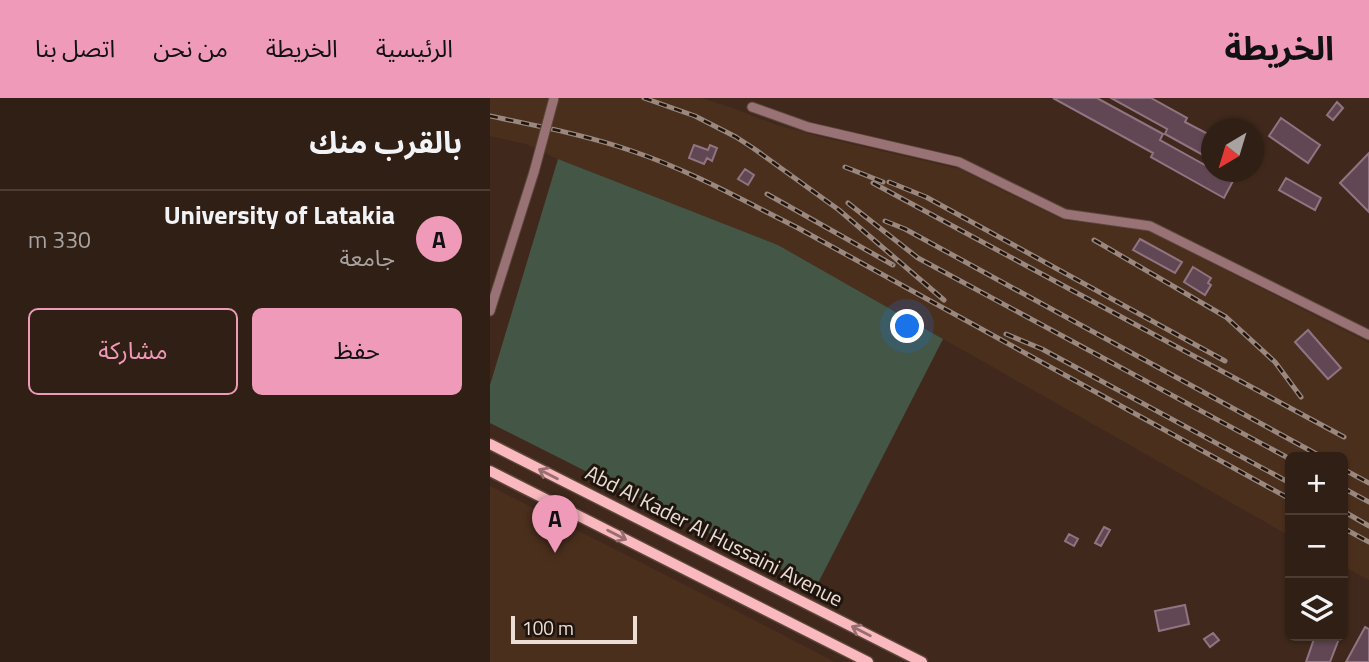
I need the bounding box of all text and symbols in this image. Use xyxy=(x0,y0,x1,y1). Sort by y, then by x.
text: الخريطة xyxy=(1224,23,1334,73)
text: اتصل بنا xyxy=(35,30,115,66)
text: من نحن xyxy=(153,30,228,66)
text: الخريطة xyxy=(266,30,338,66)
text: الرئيسية xyxy=(376,30,453,66)
text: بالقرب منك xyxy=(309,119,462,165)
north arrow xyxy=(1201,119,1264,182)
text: University of Latakia xyxy=(164,195,395,234)
text: 330 m xyxy=(28,222,91,257)
text: A xyxy=(432,222,446,257)
text: جامعة xyxy=(340,240,395,275)
button: مشاركة xyxy=(28,308,238,395)
button: حفظ xyxy=(252,308,462,395)
your location xyxy=(890,309,924,343)
map controls xyxy=(1285,452,1348,641)
button: + xyxy=(1285,452,1348,515)
street label: Abd Al Kader Al Hussaini Avenue xyxy=(580,456,849,614)
one-way arrow xyxy=(538,466,559,480)
pin: A xyxy=(532,495,578,553)
button: − xyxy=(1285,515,1348,578)
one-way arrow xyxy=(606,528,627,542)
button: layers xyxy=(1285,578,1348,641)
scale bar xyxy=(511,613,637,645)
text: 100 m xyxy=(522,613,574,642)
one-way arrow xyxy=(851,624,872,638)

